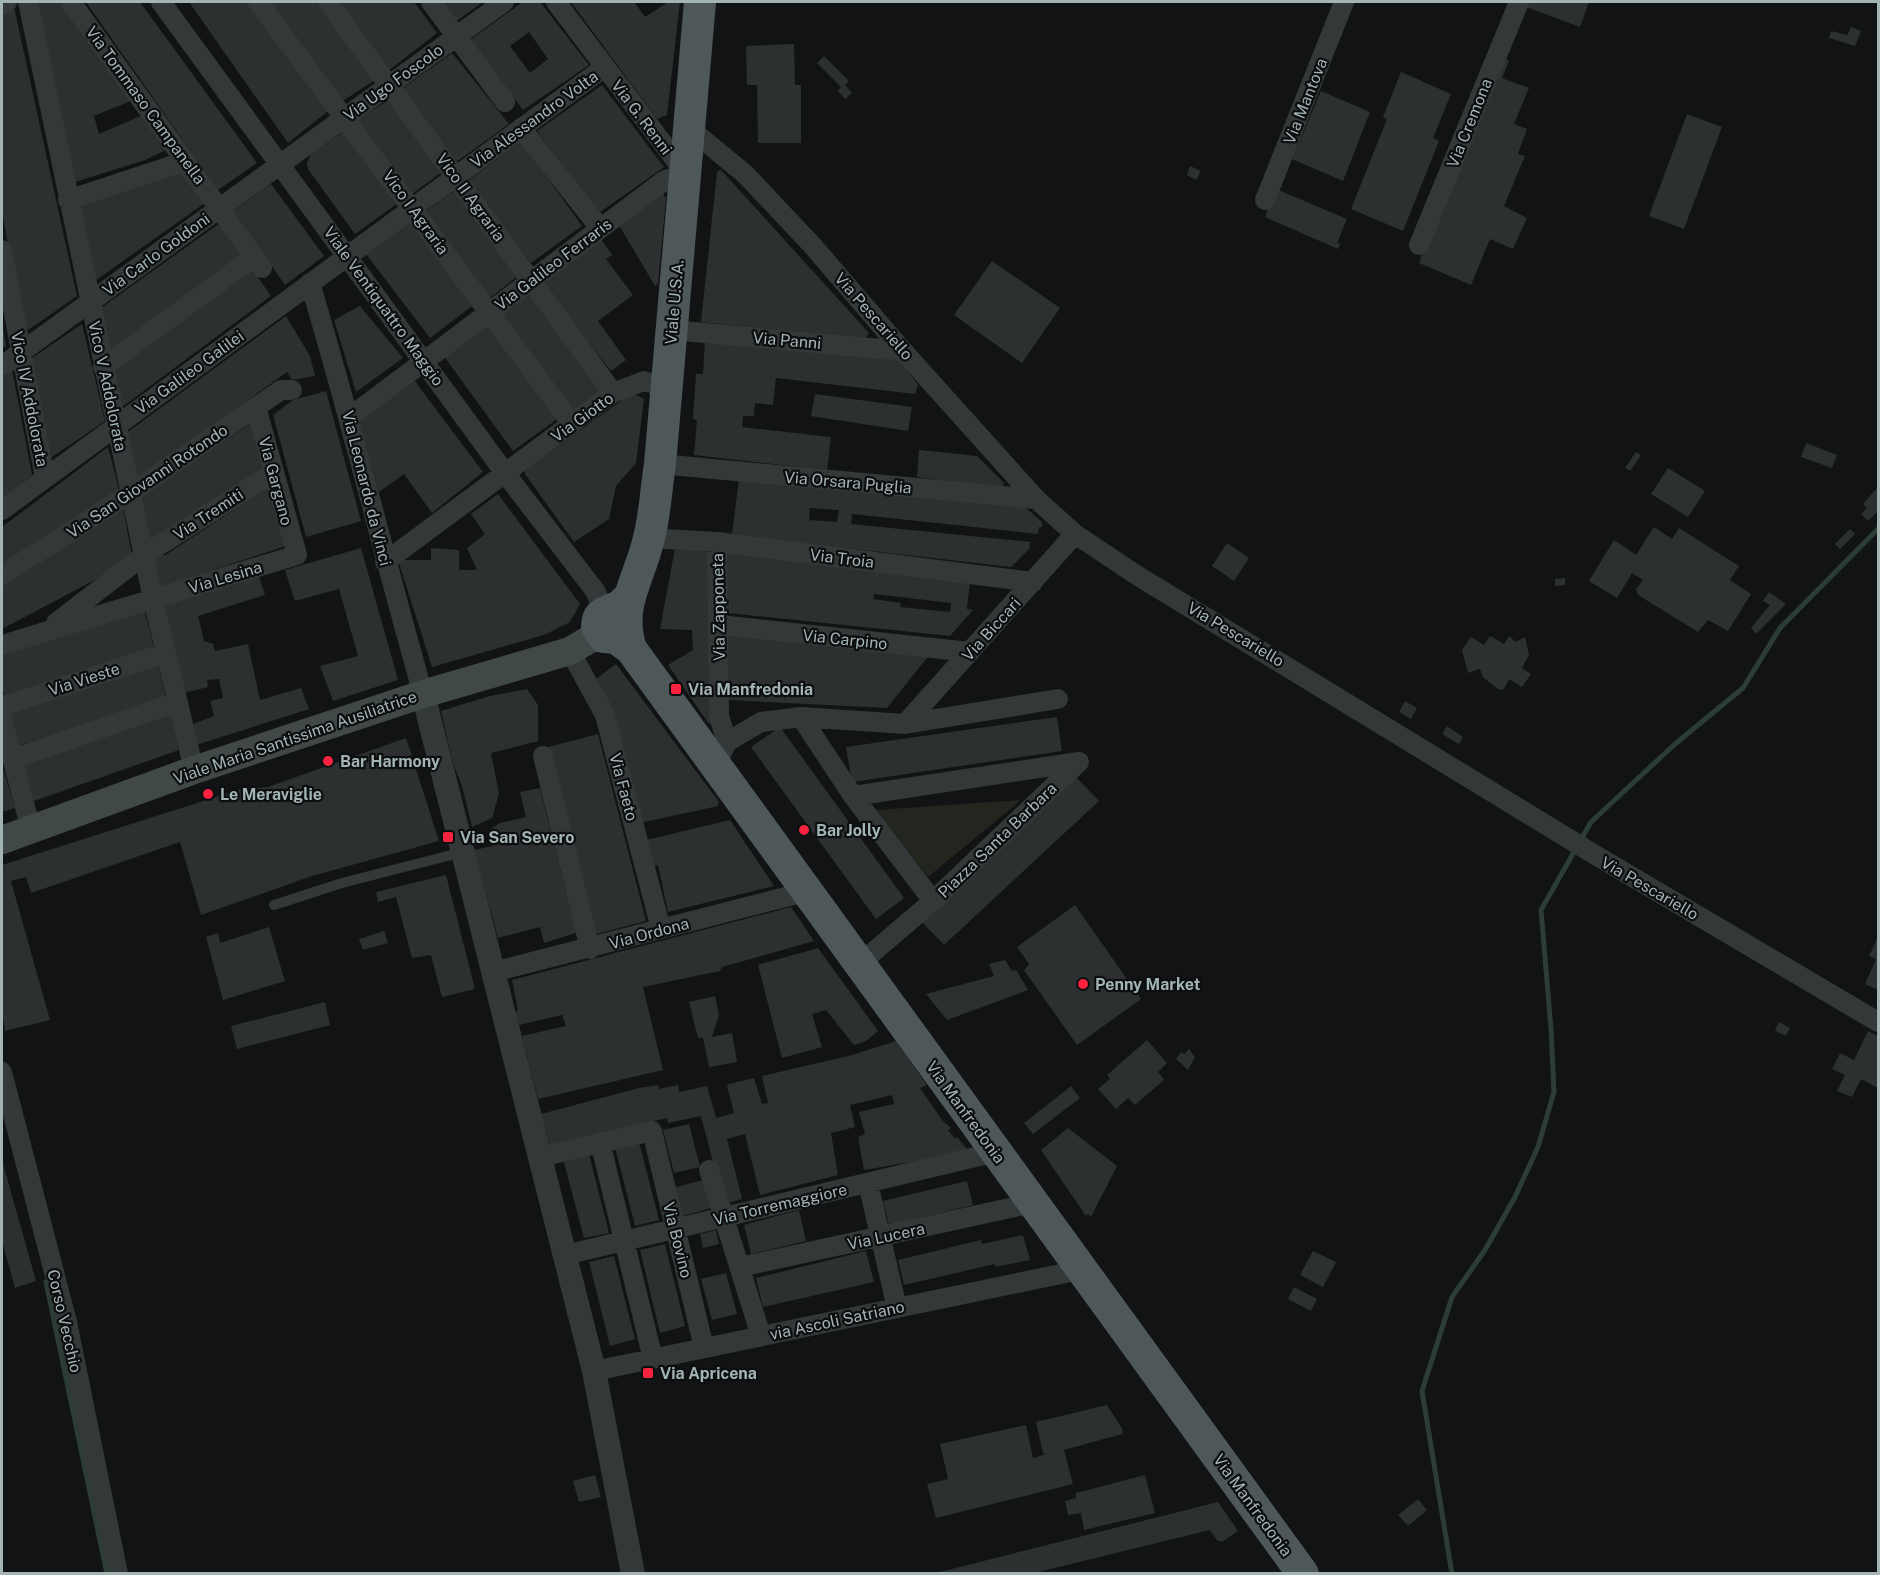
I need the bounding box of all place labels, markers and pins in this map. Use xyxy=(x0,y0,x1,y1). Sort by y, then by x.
place label: Via Manfredonia xyxy=(688,680,813,699)
marker: Via Manfredonia xyxy=(669,682,683,696)
place label: Bar Harmony xyxy=(340,752,440,771)
marker: Bar Harmony xyxy=(321,754,335,768)
place label: Le Meraviglie xyxy=(220,785,322,804)
marker: Le Meraviglie xyxy=(201,787,215,801)
place label: Bar Jolly xyxy=(816,821,881,840)
marker: Bar Jolly xyxy=(797,823,811,837)
place label: Via San Severo xyxy=(460,828,574,847)
marker: Via San Severo xyxy=(441,830,455,844)
place label: Penny Market xyxy=(1095,975,1201,994)
marker: Penny Market xyxy=(1076,977,1090,991)
place label: Via Apricena xyxy=(660,1364,757,1383)
marker: Via Apricena xyxy=(641,1366,655,1380)

